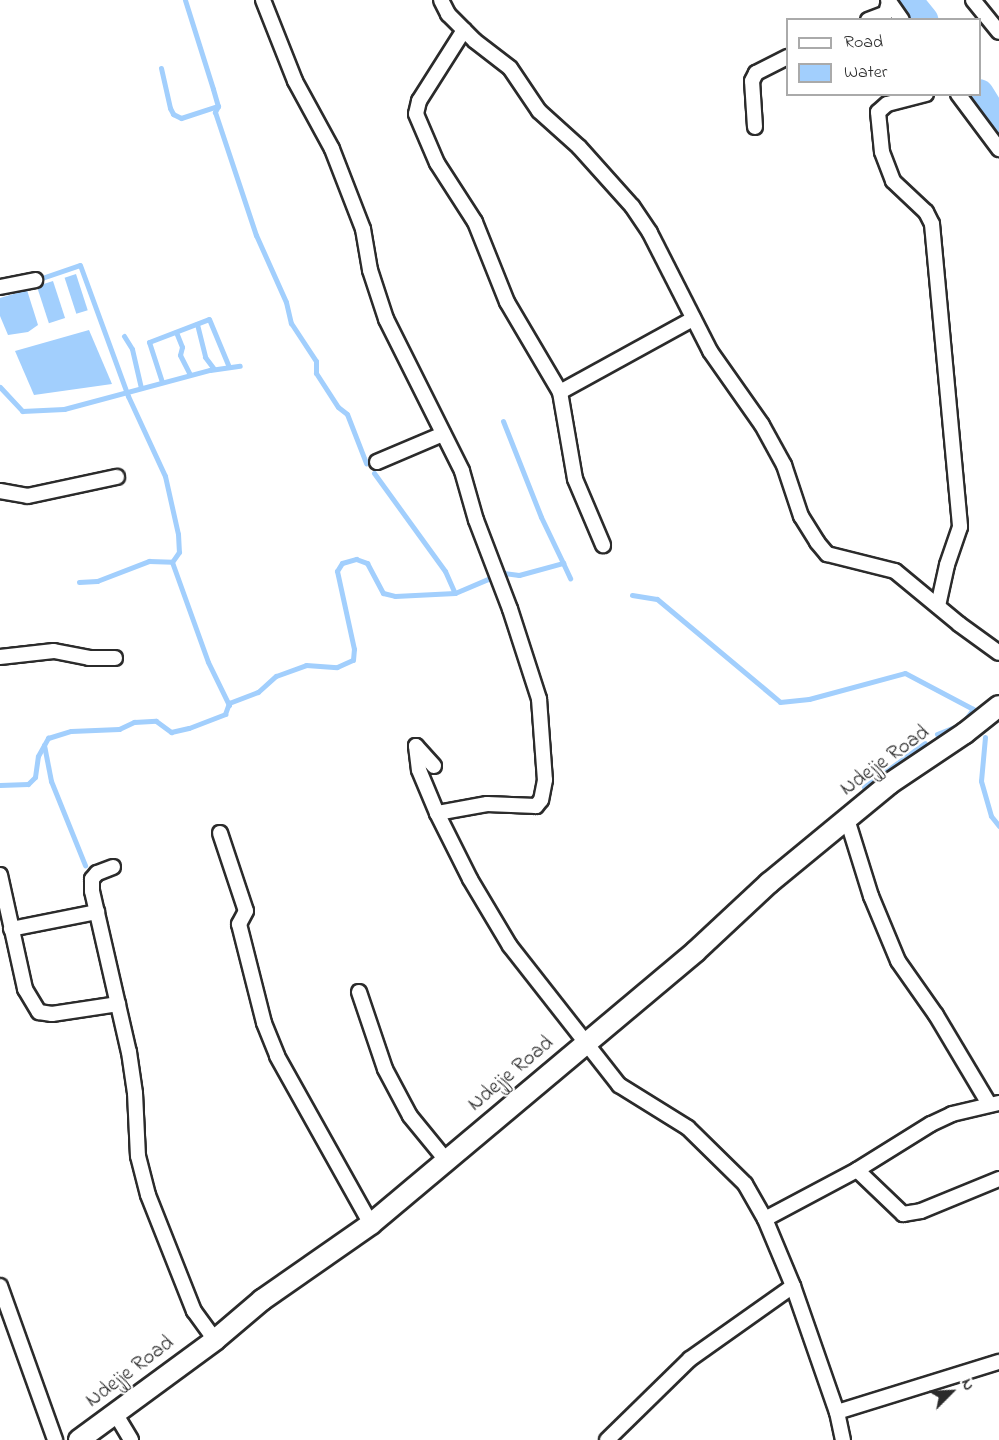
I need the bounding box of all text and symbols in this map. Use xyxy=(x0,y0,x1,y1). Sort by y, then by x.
legend xyxy=(786,18,981,96)
text: Road xyxy=(844,30,883,56)
text: Water xyxy=(844,60,887,86)
street label: Ndejje Road xyxy=(835,720,935,802)
street label: Ndejje Road xyxy=(463,1031,559,1117)
street label: Ndejje Road xyxy=(81,1331,179,1413)
north arrow xyxy=(921,1362,981,1422)
text: N xyxy=(954,1375,981,1394)

